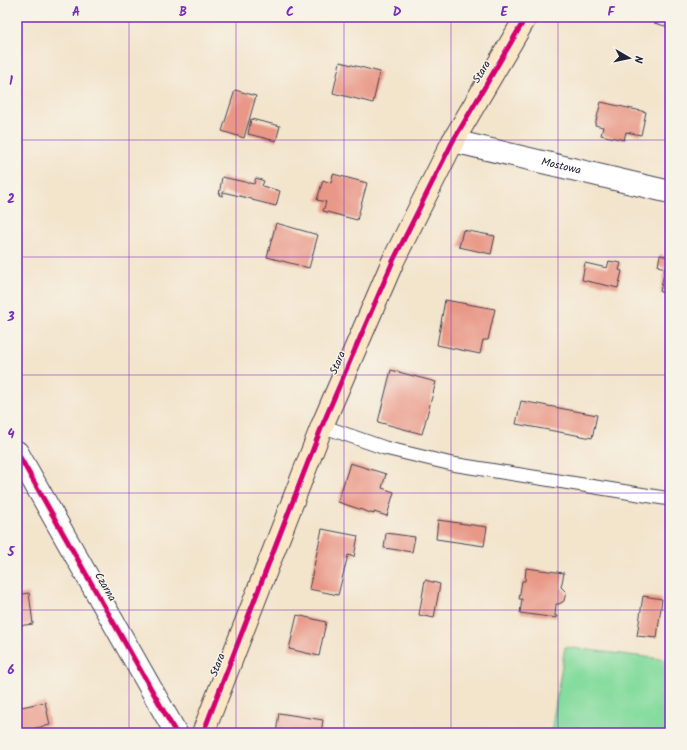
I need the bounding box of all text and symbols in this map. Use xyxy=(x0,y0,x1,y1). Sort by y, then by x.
text: A xyxy=(72,2,80,23)
text: B xyxy=(179,2,187,23)
text: C xyxy=(286,2,294,23)
text: D xyxy=(393,2,402,23)
text: E xyxy=(500,2,508,23)
text: F xyxy=(607,2,615,23)
north arrow xyxy=(609,38,649,78)
text: N xyxy=(628,55,647,64)
street label: Stara xyxy=(468,57,496,87)
text: 1 xyxy=(9,71,13,92)
street label: Mostowa xyxy=(539,153,583,180)
text: 2 xyxy=(7,189,15,210)
text: 3 xyxy=(6,307,15,328)
street label: Stara xyxy=(325,348,351,378)
text: 4 xyxy=(7,424,15,445)
text: 5 xyxy=(7,542,16,563)
street label: Czarna xyxy=(89,569,121,605)
street label: Stara xyxy=(205,651,231,679)
text: 6 xyxy=(7,660,15,681)

